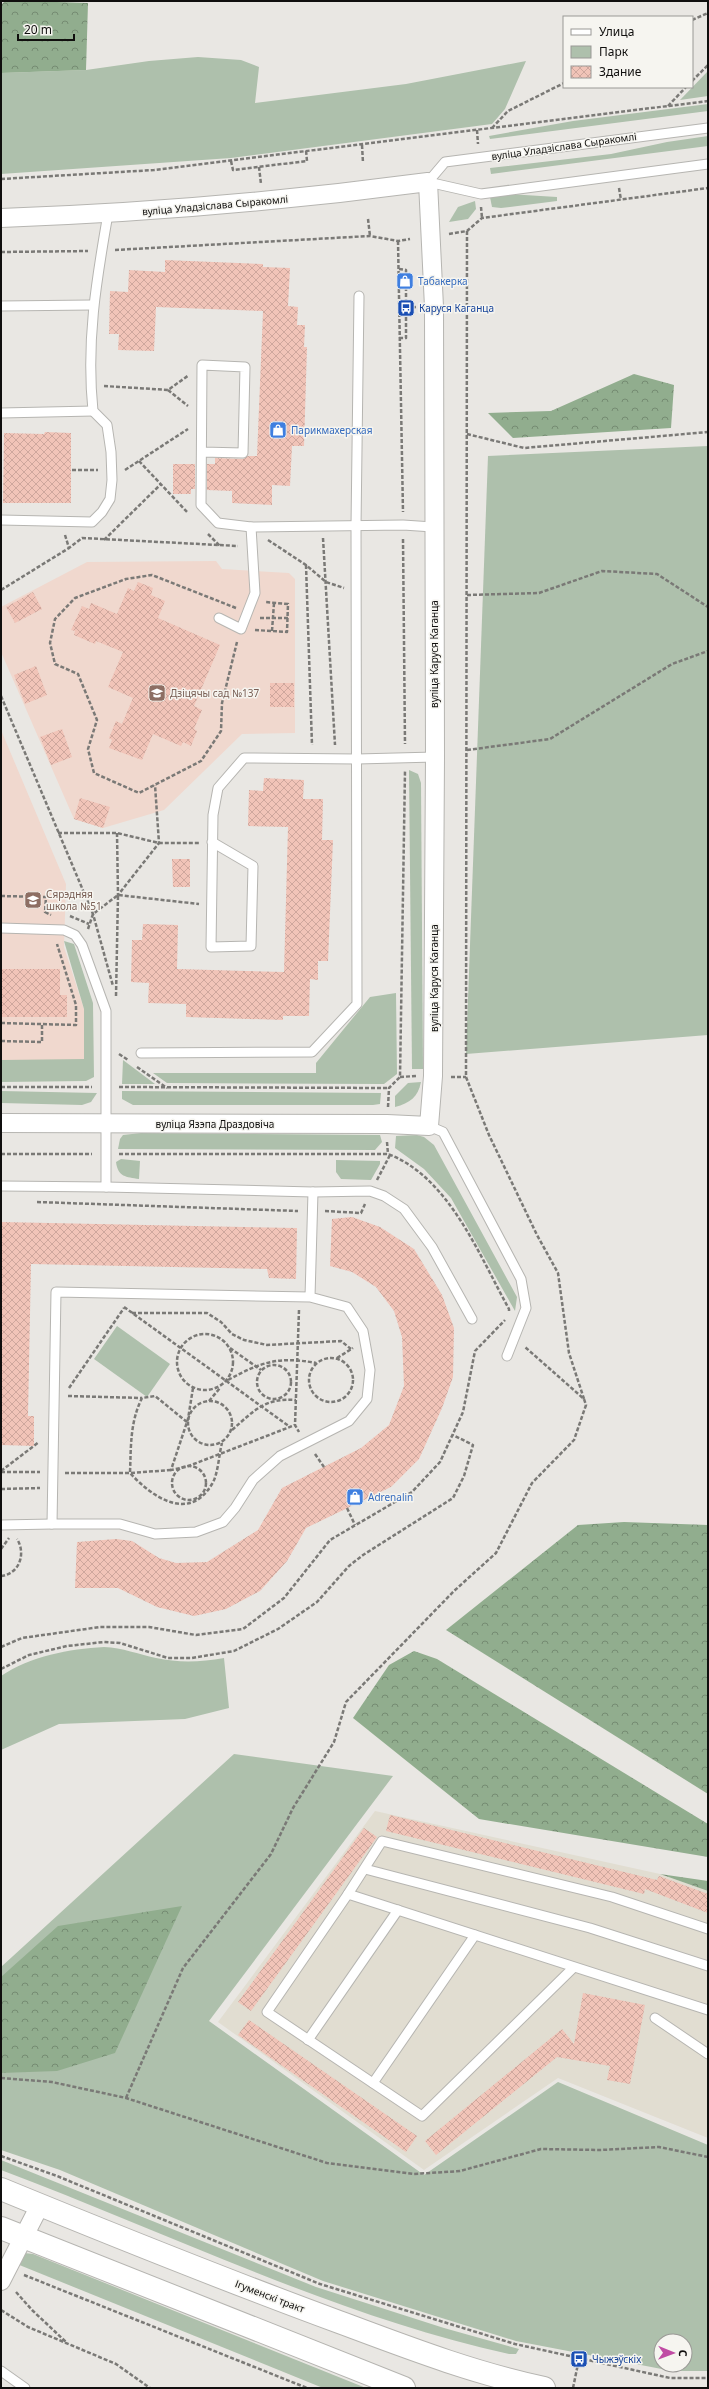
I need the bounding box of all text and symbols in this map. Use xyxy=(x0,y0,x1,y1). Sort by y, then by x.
scale bar xyxy=(18,16,74,42)
legend xyxy=(563,16,693,88)
text: 20 m xyxy=(24,21,52,38)
text: Улица xyxy=(599,23,634,40)
text: Парк xyxy=(599,43,629,60)
text: Здание xyxy=(599,63,642,80)
street label: вуліца Уладзіслава Сыракомлі xyxy=(491,129,637,163)
street label: вуліца Уладзіслава Сыракомлі xyxy=(141,192,289,218)
shop icon: Табакерка xyxy=(395,271,415,291)
place label: Табакерка xyxy=(418,274,468,288)
bus stop icon: Каруся Каганца xyxy=(396,298,416,318)
place label: Каруся Каганца xyxy=(419,301,494,315)
shop icon: Парикмахерская xyxy=(268,420,288,440)
place label: Парикмахерская xyxy=(291,423,372,437)
street label: вуліца Каруся Каганца xyxy=(427,600,441,708)
school or university icon: Дзіцячы сад №137 xyxy=(147,683,167,703)
place label: Дзіцячы сад №137 xyxy=(170,686,260,700)
place label: Сярэдняя школа №51 xyxy=(46,887,102,913)
school or university icon: Сярэдняя школа №51 xyxy=(23,890,43,910)
street label: вуліца Каруся Каганца xyxy=(427,924,441,1032)
street label: вуліца Язэпа Драздовіча xyxy=(156,1117,274,1131)
shop icon: Adrenalin xyxy=(345,1487,365,1507)
place label: Adrenalin xyxy=(368,1490,413,1504)
street label: Ігуменскі тракт xyxy=(233,2276,307,2316)
north arrow xyxy=(653,2333,693,2373)
bus stop icon: Чыжэўскіх xyxy=(569,2349,589,2369)
text: С xyxy=(676,2349,691,2357)
place label: Чыжэўскіх xyxy=(592,2352,642,2366)

